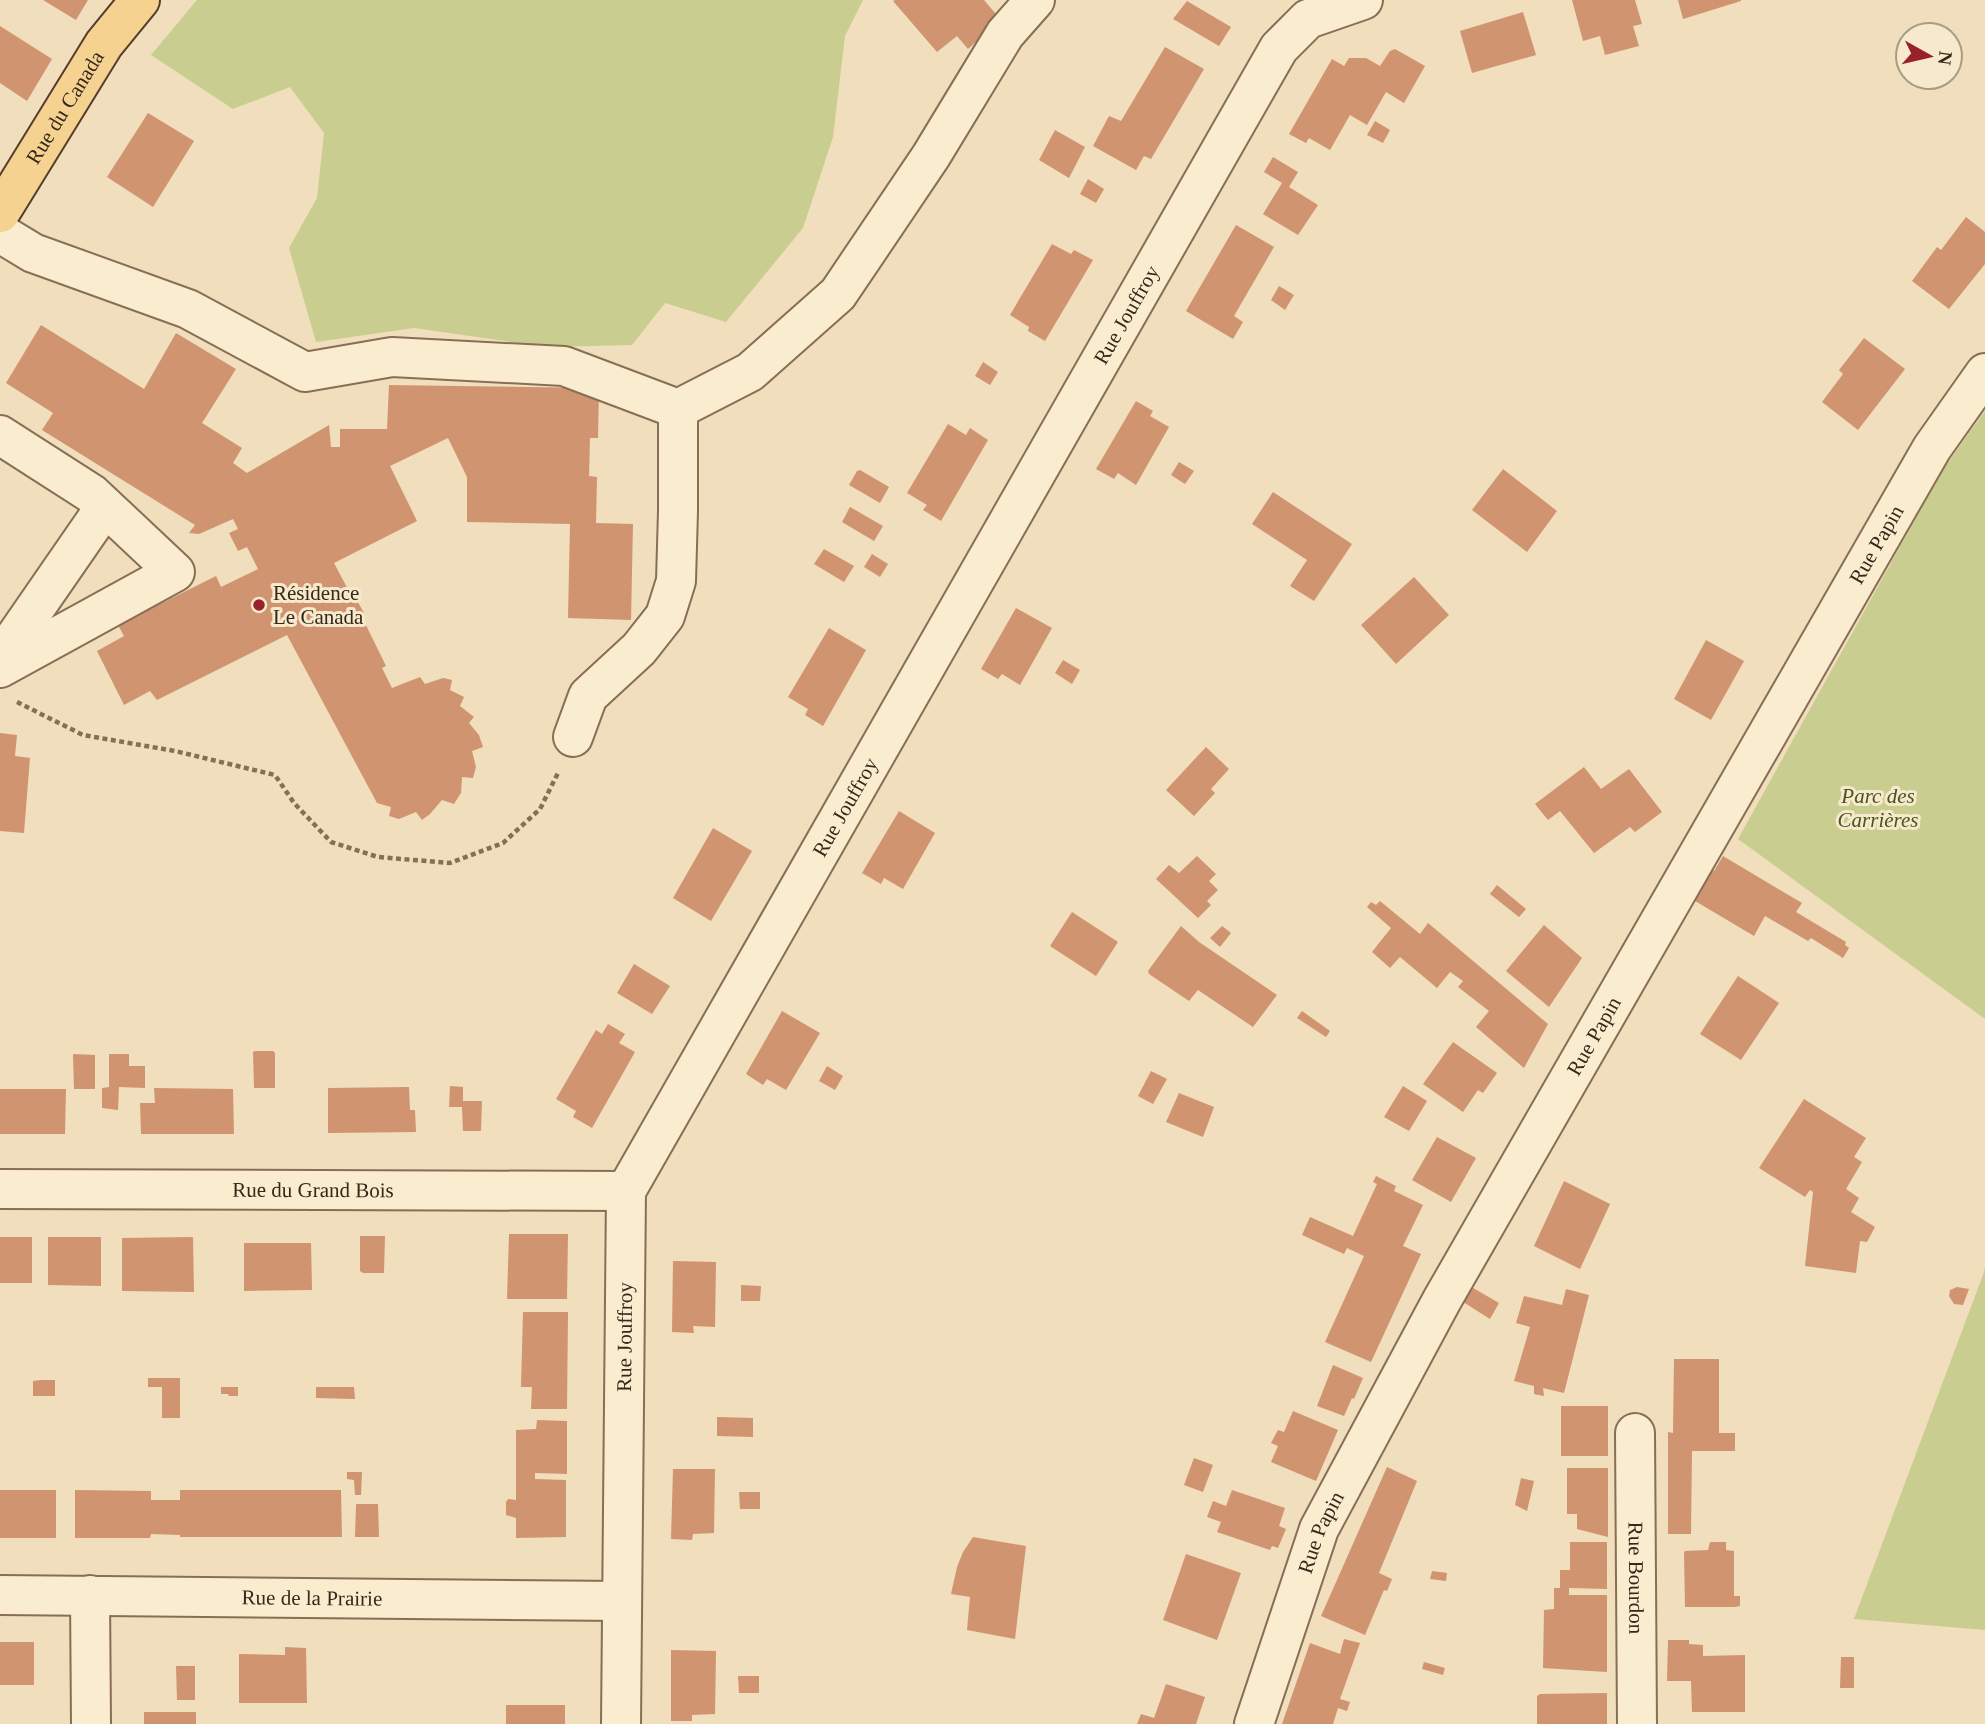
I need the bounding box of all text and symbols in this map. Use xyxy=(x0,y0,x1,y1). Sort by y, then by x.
north arrow xyxy=(1894,21,1964,91)
street label: Rue du Canada xyxy=(21,46,109,168)
text: N xyxy=(1934,50,1957,67)
street label: Rue Jouffroy xyxy=(1089,261,1164,369)
street label: Rue Papin xyxy=(1844,500,1909,588)
place label: Résidence Le Canada xyxy=(273,581,364,629)
marker: Résidence Le Canada xyxy=(251,597,267,613)
street label: Rue Jouffroy xyxy=(808,753,883,861)
park label: Parc des Carrières xyxy=(1838,784,1918,832)
street label: Rue Papin xyxy=(1562,992,1626,1080)
street label: Rue du Grand Bois xyxy=(232,1178,394,1202)
street label: Rue Jouffroy xyxy=(612,1281,637,1392)
street label: Rue Papin xyxy=(1293,1487,1349,1576)
street label: Rue Bourdon xyxy=(1624,1522,1648,1635)
street label: Rue de la Prairie xyxy=(242,1585,382,1611)

